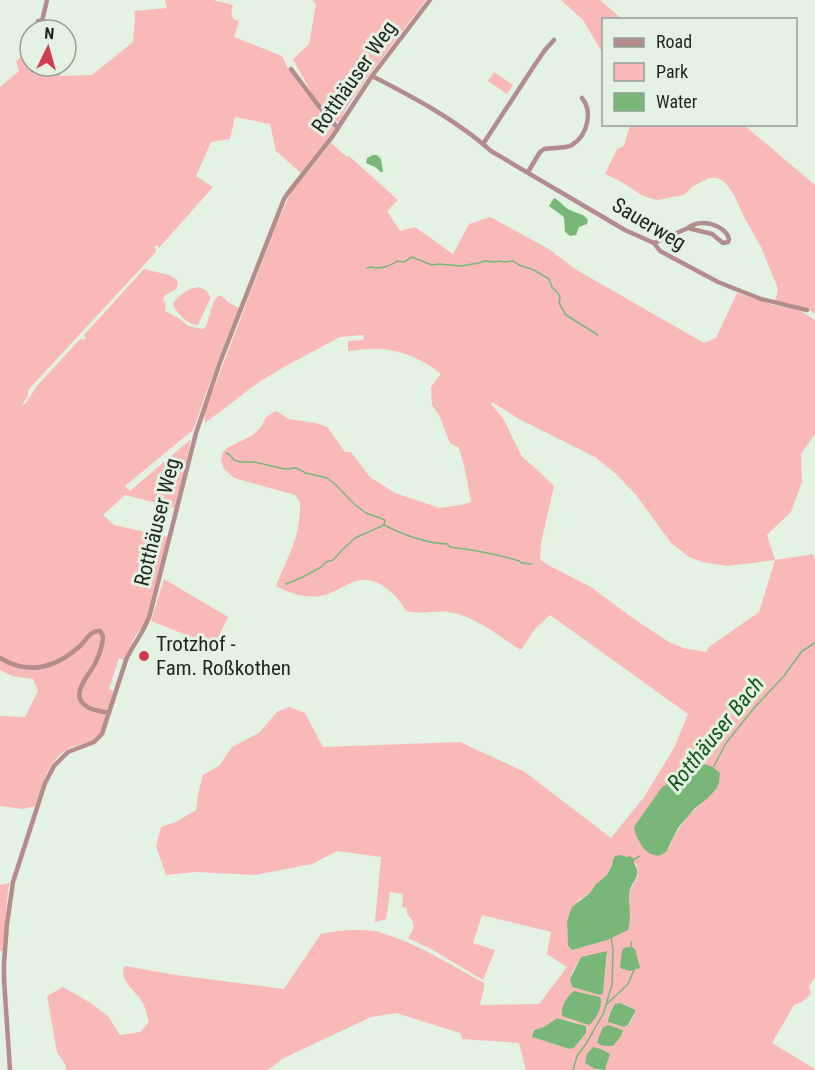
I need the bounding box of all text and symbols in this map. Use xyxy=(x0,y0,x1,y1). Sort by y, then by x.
street label: Rotthäuser Weg xyxy=(307,16,401,138)
north arrow xyxy=(18,18,78,78)
legend xyxy=(602,18,797,126)
text: N xyxy=(44,24,55,43)
text: Road xyxy=(656,31,692,52)
text: Park xyxy=(656,61,688,82)
text: Water xyxy=(656,91,698,112)
street label: Sauerweg xyxy=(608,193,690,255)
street label: Rotthäuser Weg xyxy=(130,456,184,588)
place label: Trotzhof - Fam. Roßkothen xyxy=(156,632,291,680)
marker: Trotzhof - Fam. Roßkothen xyxy=(137,649,151,663)
water label: Rotthäuser Bach xyxy=(662,672,769,795)

